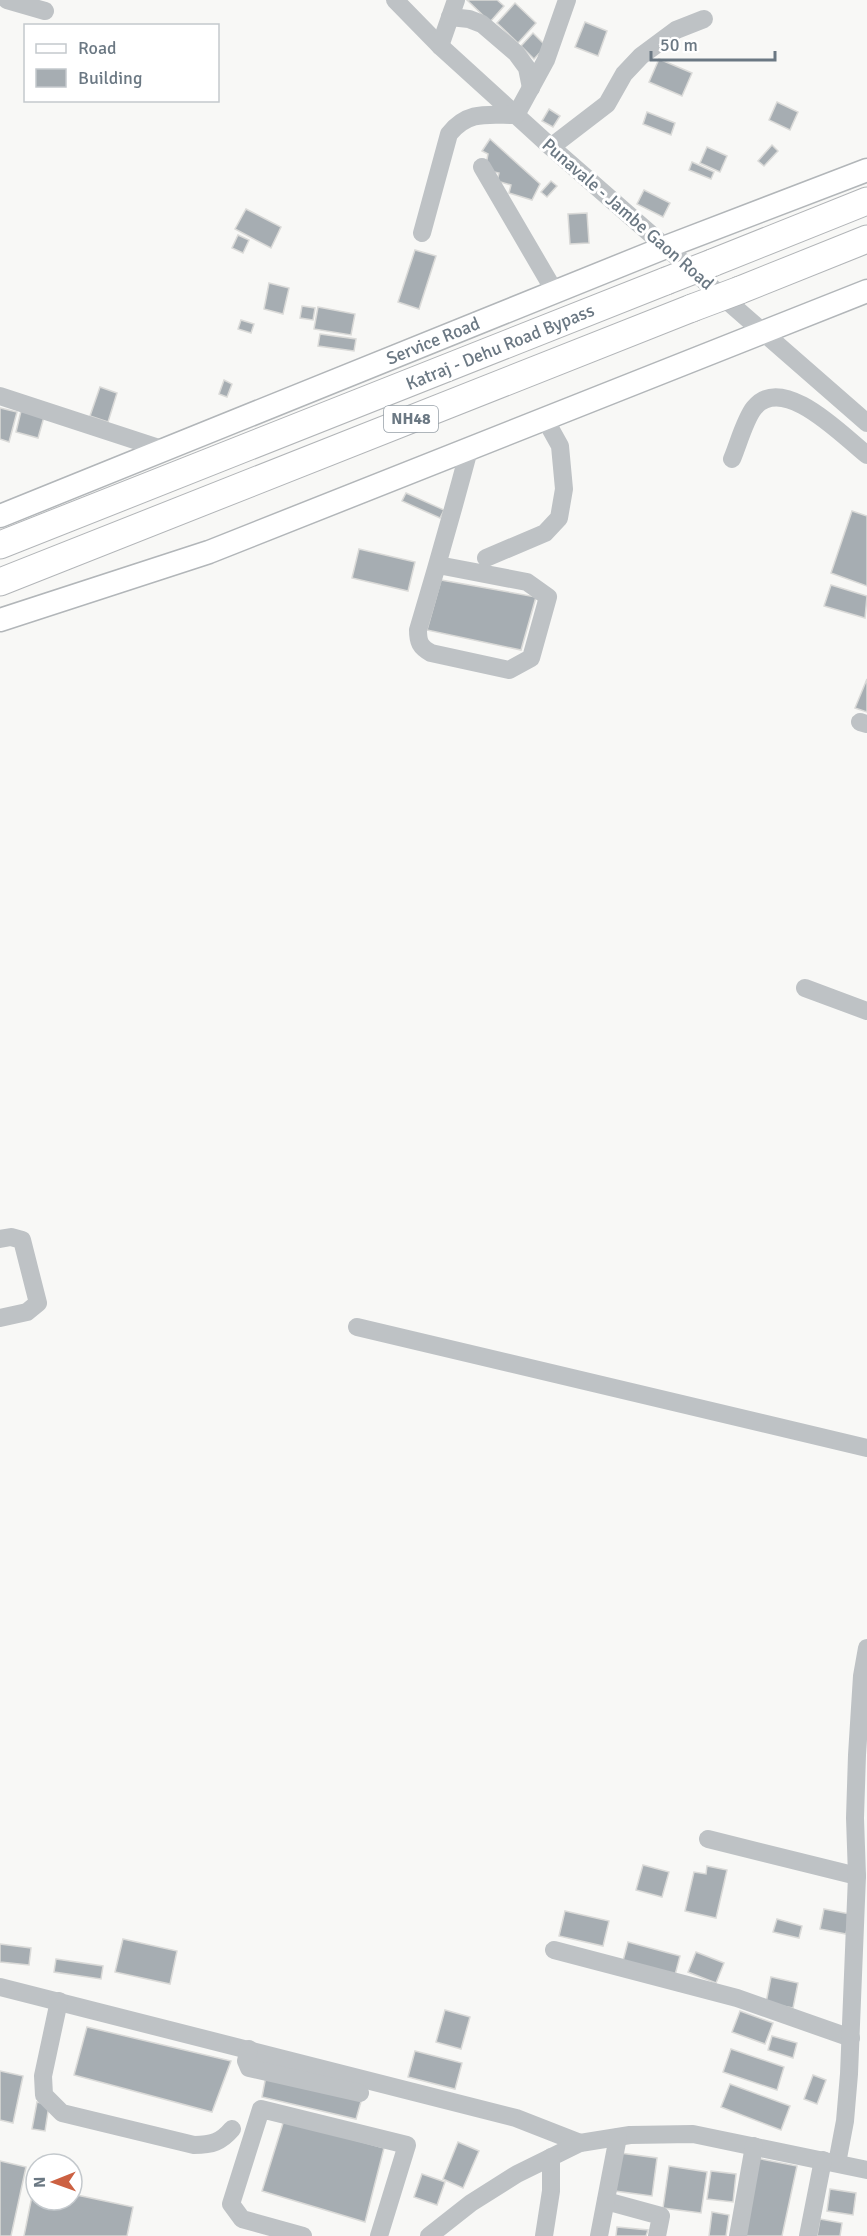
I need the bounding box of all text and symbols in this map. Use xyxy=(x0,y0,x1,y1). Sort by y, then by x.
legend xyxy=(24,24,219,102)
scale bar xyxy=(651,24,776,62)
text: 50 m xyxy=(660,34,698,56)
text: Road xyxy=(78,37,117,59)
text: Building xyxy=(78,67,142,89)
street label: Punavale - Jambe Gaon Road xyxy=(538,134,718,294)
street label: Katraj - Dehu Road Bypass xyxy=(403,299,597,395)
street label: Service Road xyxy=(383,312,483,370)
road number: NH48 xyxy=(384,406,438,432)
north arrow xyxy=(24,2152,84,2212)
text: N xyxy=(30,2177,50,2188)

